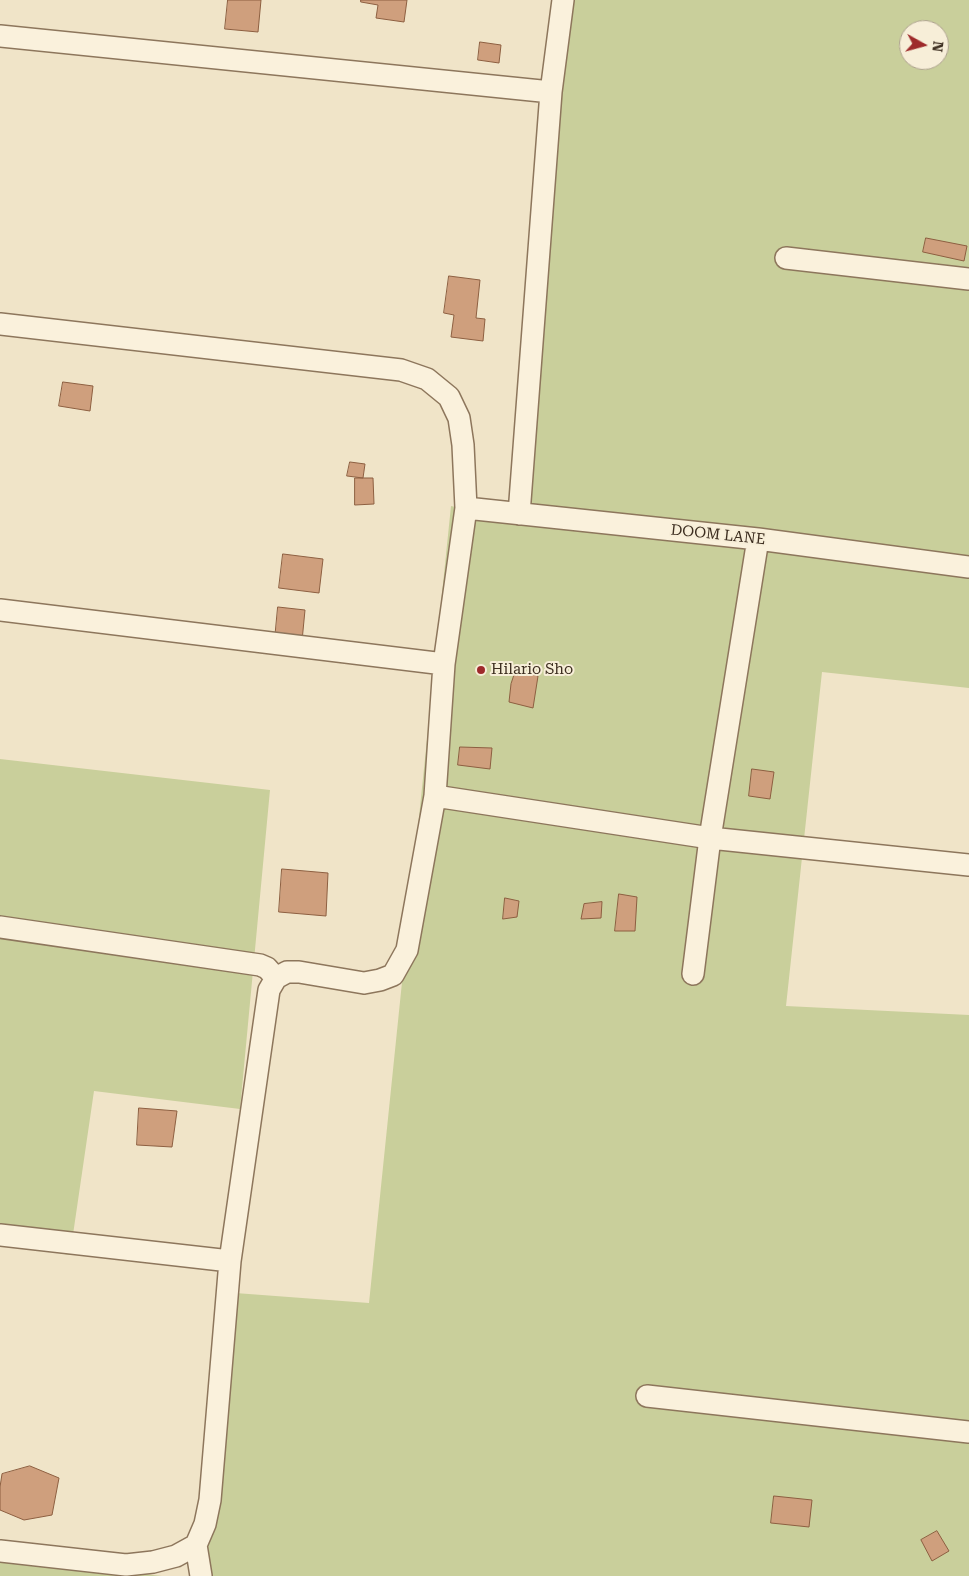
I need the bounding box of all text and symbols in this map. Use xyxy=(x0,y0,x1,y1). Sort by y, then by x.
north arrow xyxy=(899,20,949,70)
text: N xyxy=(929,40,946,53)
street label: DOOM LANE xyxy=(670,521,766,549)
place label: Hilario Sho xyxy=(491,661,573,679)
marker: Hilario Sho xyxy=(475,664,487,676)

